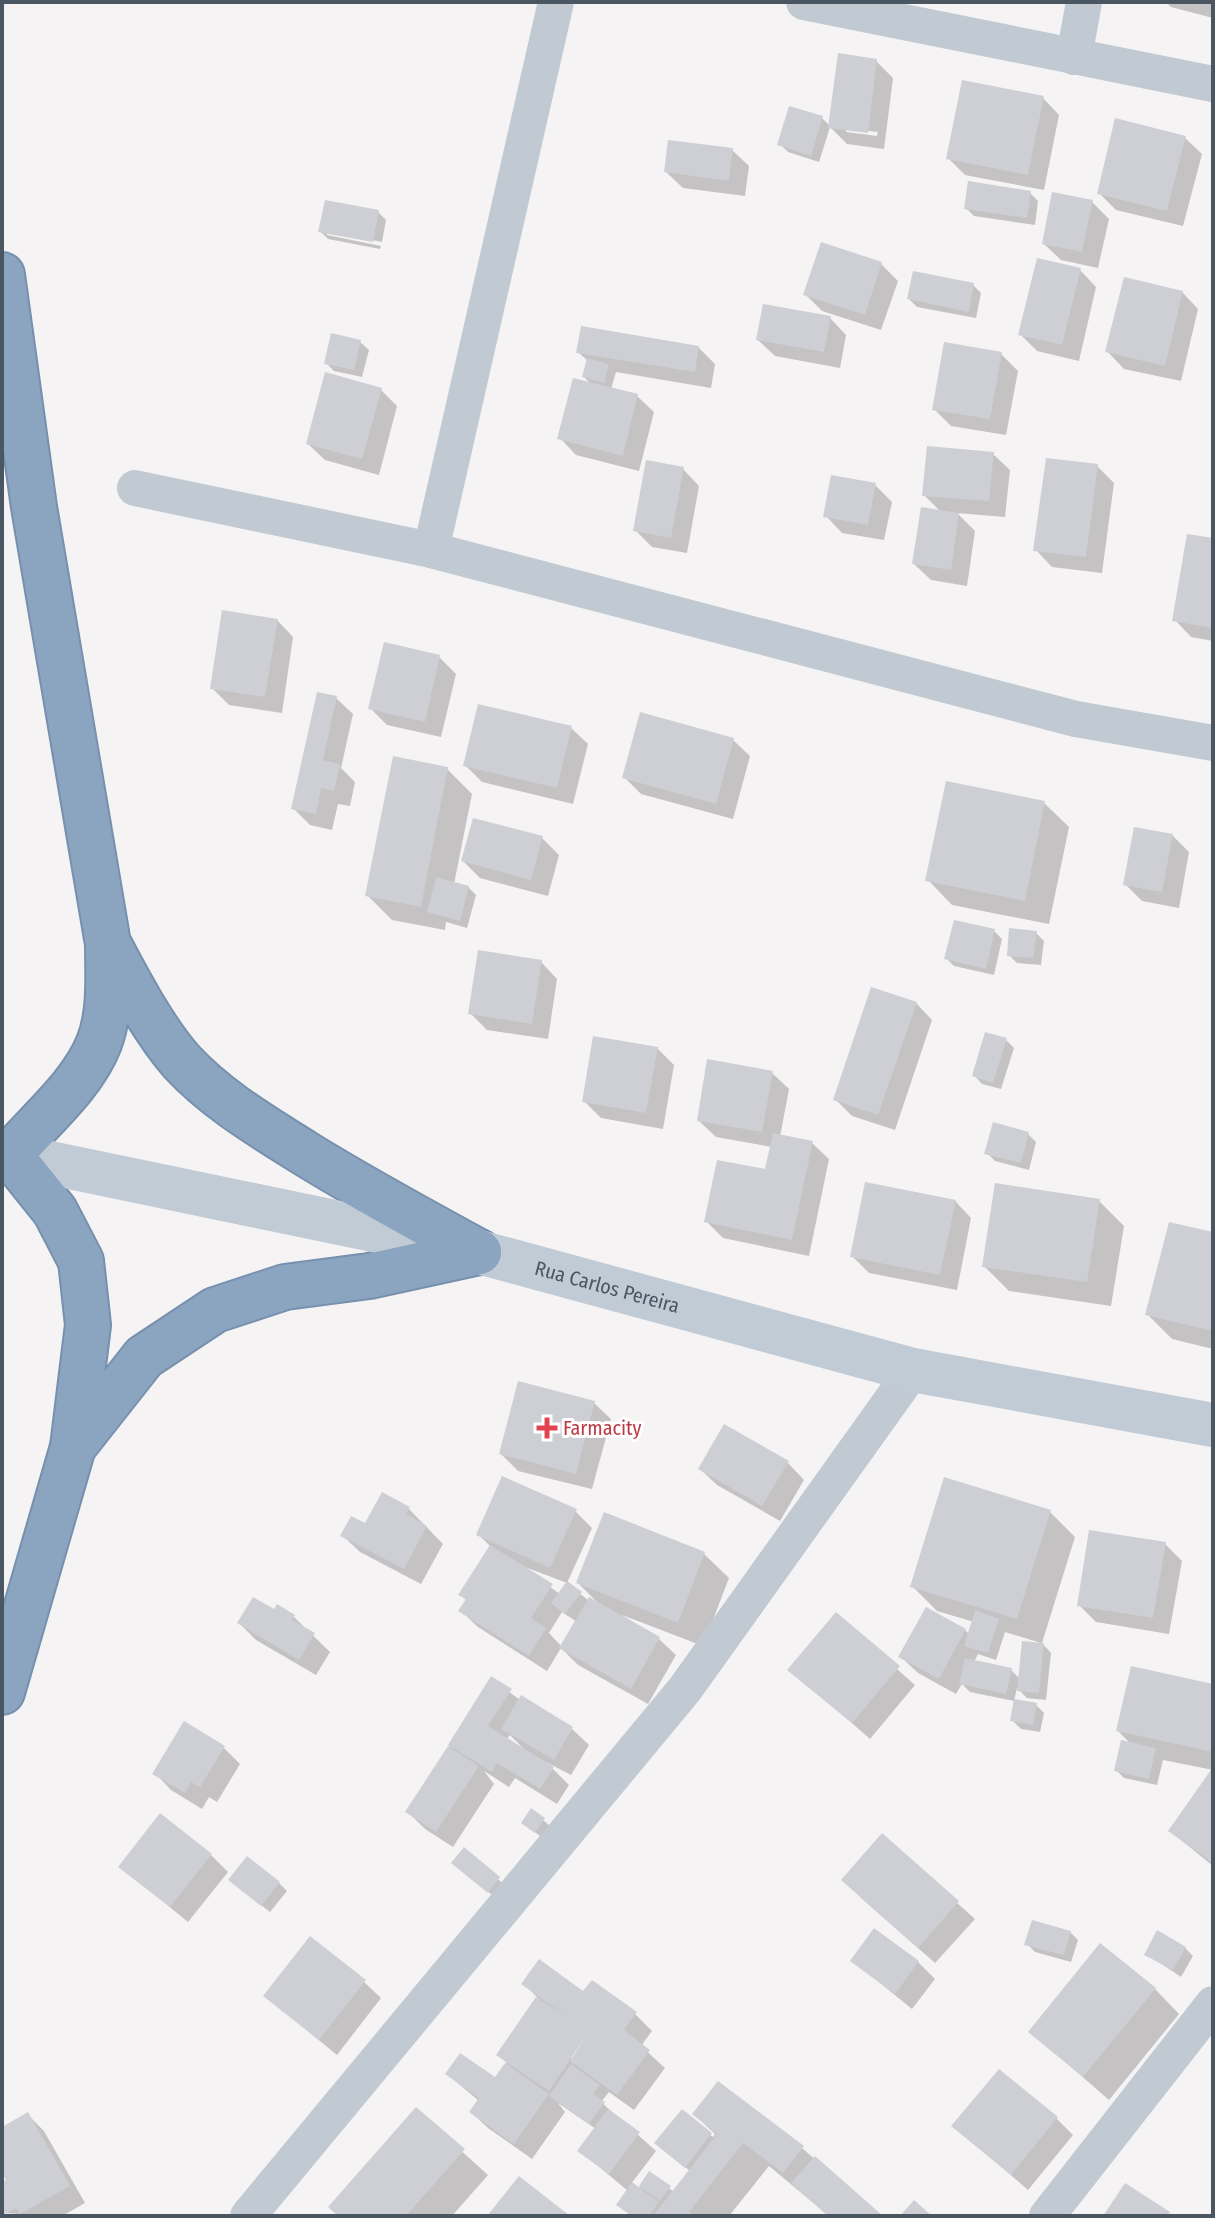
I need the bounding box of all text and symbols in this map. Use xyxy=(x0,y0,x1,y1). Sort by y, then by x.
street label: Rua Carlos Pereira xyxy=(532,1256,682,1318)
place label: Farmacity xyxy=(563,1416,642,1440)
marker: Farmacity xyxy=(538,1419,556,1437)

